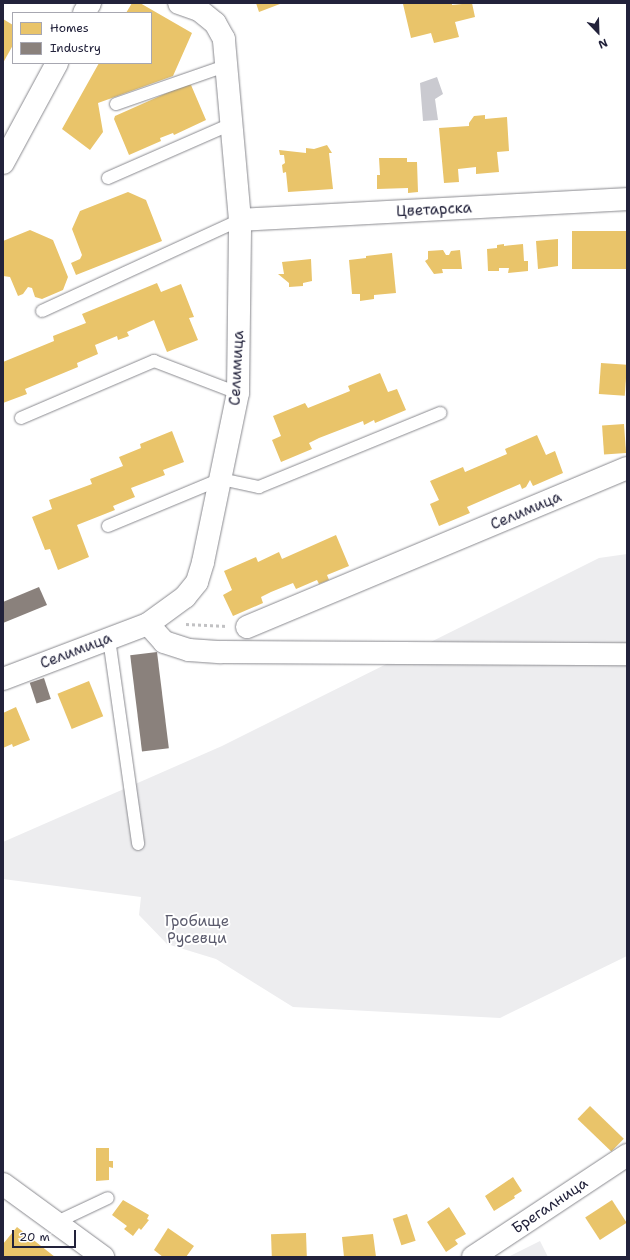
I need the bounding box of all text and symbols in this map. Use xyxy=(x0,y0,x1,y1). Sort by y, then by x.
legend xyxy=(12,12,152,64)
north arrow xyxy=(578,12,618,52)
text: Homes xyxy=(50,20,89,36)
text: N xyxy=(596,35,610,52)
text: Industry xyxy=(50,40,101,56)
street label: Цветарска xyxy=(396,199,472,221)
street label: Селимица xyxy=(226,330,248,406)
street label: Селимица xyxy=(488,488,564,534)
street label: Селимица xyxy=(38,629,114,673)
park label: Гробище Русевци xyxy=(165,912,229,947)
street label: Брегалница xyxy=(509,1174,591,1238)
scale bar xyxy=(14,1222,78,1248)
text: 20 m xyxy=(19,1229,50,1245)

